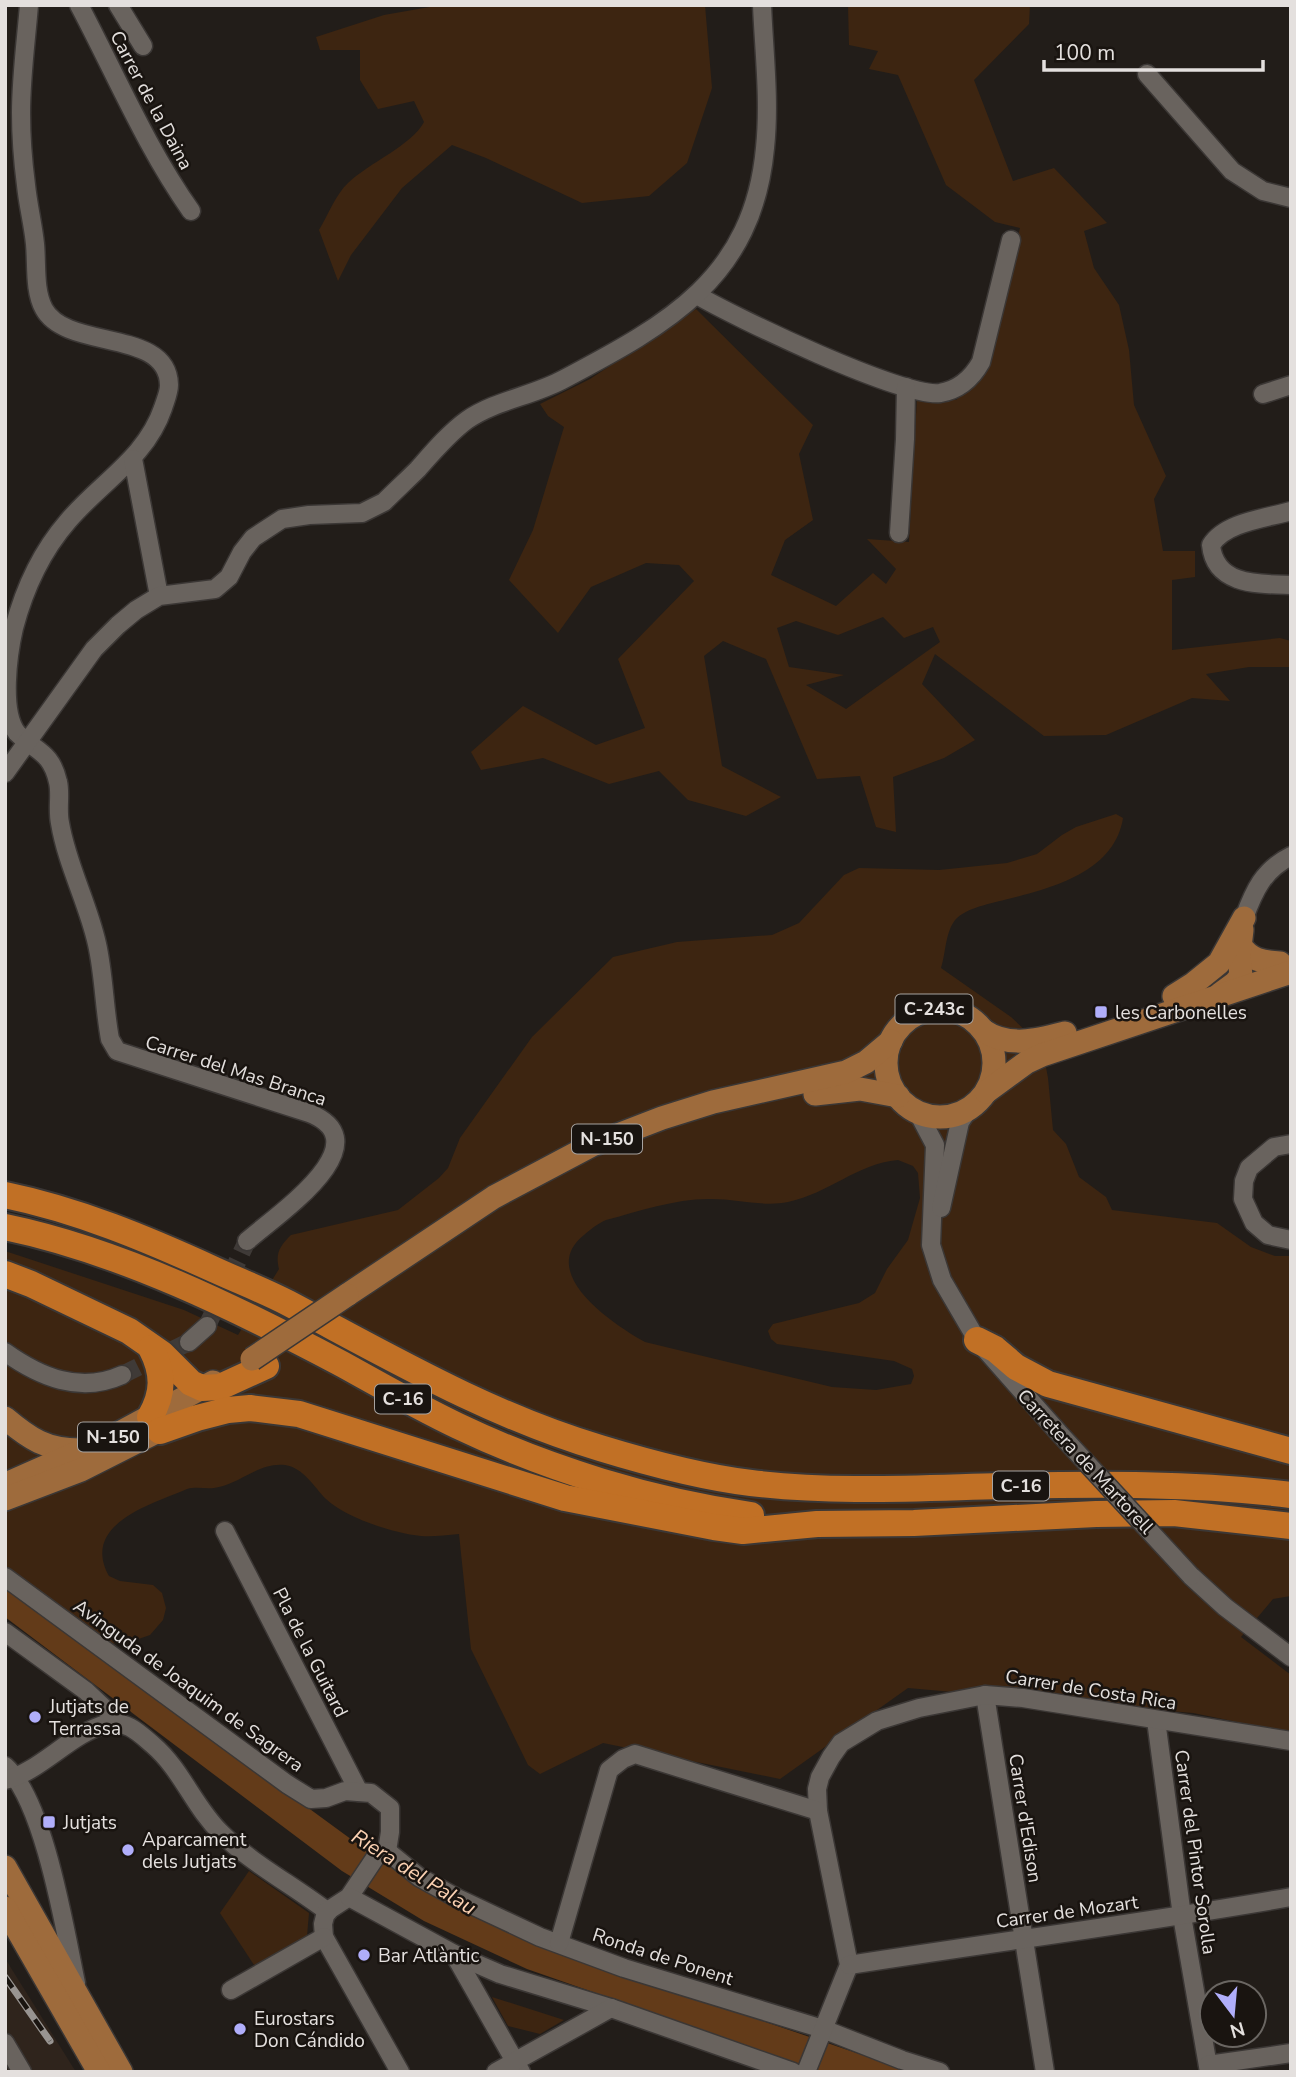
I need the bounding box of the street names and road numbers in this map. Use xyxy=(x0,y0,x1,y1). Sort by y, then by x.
street label: Carrer de la Daina xyxy=(104,26,199,175)
road number: C-243c xyxy=(895,994,972,1024)
street label: Carrer del Mas Branca xyxy=(142,1029,330,1113)
road number: N-150 xyxy=(572,1124,642,1154)
road number: C-16 xyxy=(375,1384,431,1414)
street label: Carretera de Martorell xyxy=(1011,1384,1160,1540)
road number: N-150 xyxy=(78,1422,148,1452)
road number: C-16 xyxy=(993,1471,1049,1500)
street label: Pla de la Guitard xyxy=(266,1583,354,1722)
street label: Avinguda de Joaquim de Sagrera xyxy=(68,1593,309,1778)
street label: Carrer de Costa Rica xyxy=(1003,1664,1178,1716)
street label: Carrer del Pintor Sorolla xyxy=(1168,1748,1222,1956)
street label: Carrer d'Edison xyxy=(1002,1752,1048,1884)
street label: Carrer de Mozart xyxy=(994,1889,1140,1935)
street label: Ronda de Ponent xyxy=(589,1922,737,1992)

